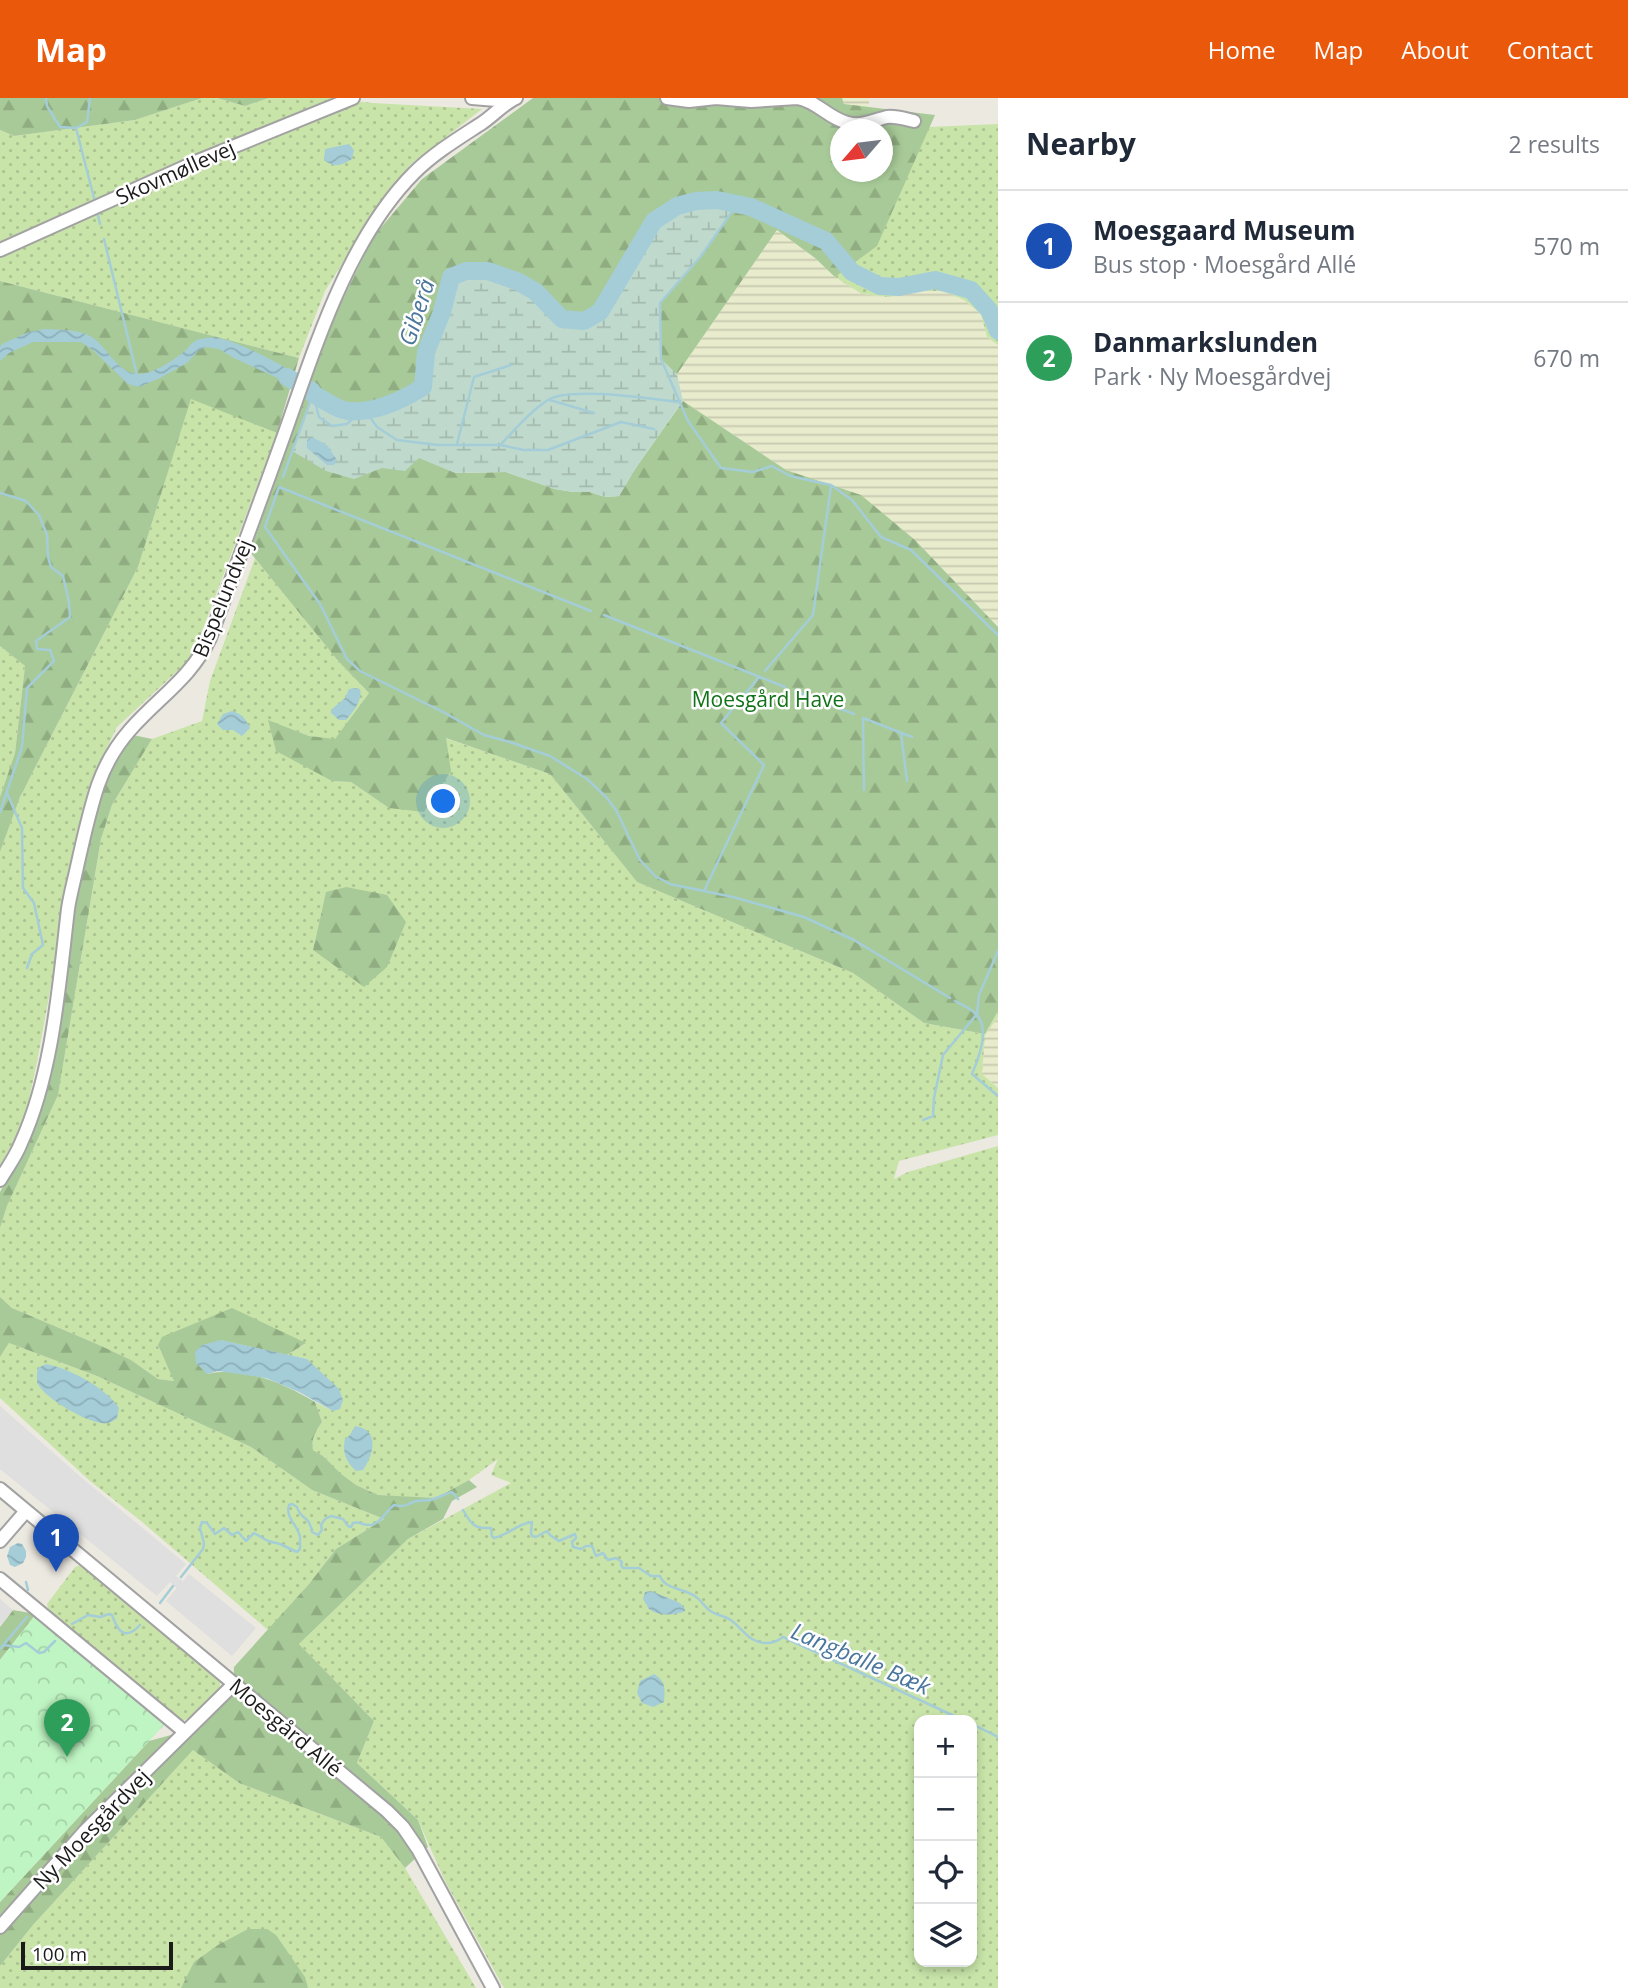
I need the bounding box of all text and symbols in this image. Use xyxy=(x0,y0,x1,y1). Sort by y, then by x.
text: Map xyxy=(35,27,107,72)
text: Home xyxy=(1208,33,1276,66)
text: Map xyxy=(1314,33,1363,66)
text: About xyxy=(1401,33,1469,66)
text: Contact xyxy=(1507,33,1593,66)
north arrow xyxy=(830,119,893,182)
text: Nearby xyxy=(1026,123,1136,164)
text: 2 results xyxy=(1509,128,1600,160)
street label: Skovmøllevej xyxy=(111,133,239,211)
text: Moesgaard Museum xyxy=(1093,212,1356,248)
text: 1 xyxy=(1042,230,1056,262)
text: 570 m xyxy=(1533,230,1600,262)
text: Bus stop · Moesgård Allé xyxy=(1093,248,1356,280)
water label: Giberå xyxy=(390,275,442,349)
text: Danmarkslunden xyxy=(1093,324,1318,360)
text: 2 xyxy=(1042,342,1056,374)
text: 670 m xyxy=(1533,342,1600,374)
text: Park · Ny Moesgårdvej xyxy=(1093,360,1331,392)
street label: Bispelundvej xyxy=(186,535,258,661)
park label: Moesgård Have xyxy=(692,685,844,713)
your location xyxy=(426,784,460,818)
pin: 1 xyxy=(33,1514,79,1572)
water label: Langballe Bæk xyxy=(786,1614,936,1702)
street label: Moesgård Allé xyxy=(224,1672,348,1782)
pin: 2 xyxy=(44,1699,90,1757)
map controls xyxy=(914,1715,977,1967)
button: + xyxy=(914,1715,977,1778)
street label: Ny Moesgårdvej xyxy=(26,1763,156,1895)
button: − xyxy=(914,1778,977,1841)
button: locate xyxy=(914,1841,977,1904)
button: layers xyxy=(914,1904,977,1967)
scale bar xyxy=(21,1939,173,1971)
text: 100 m xyxy=(32,1941,87,1967)

